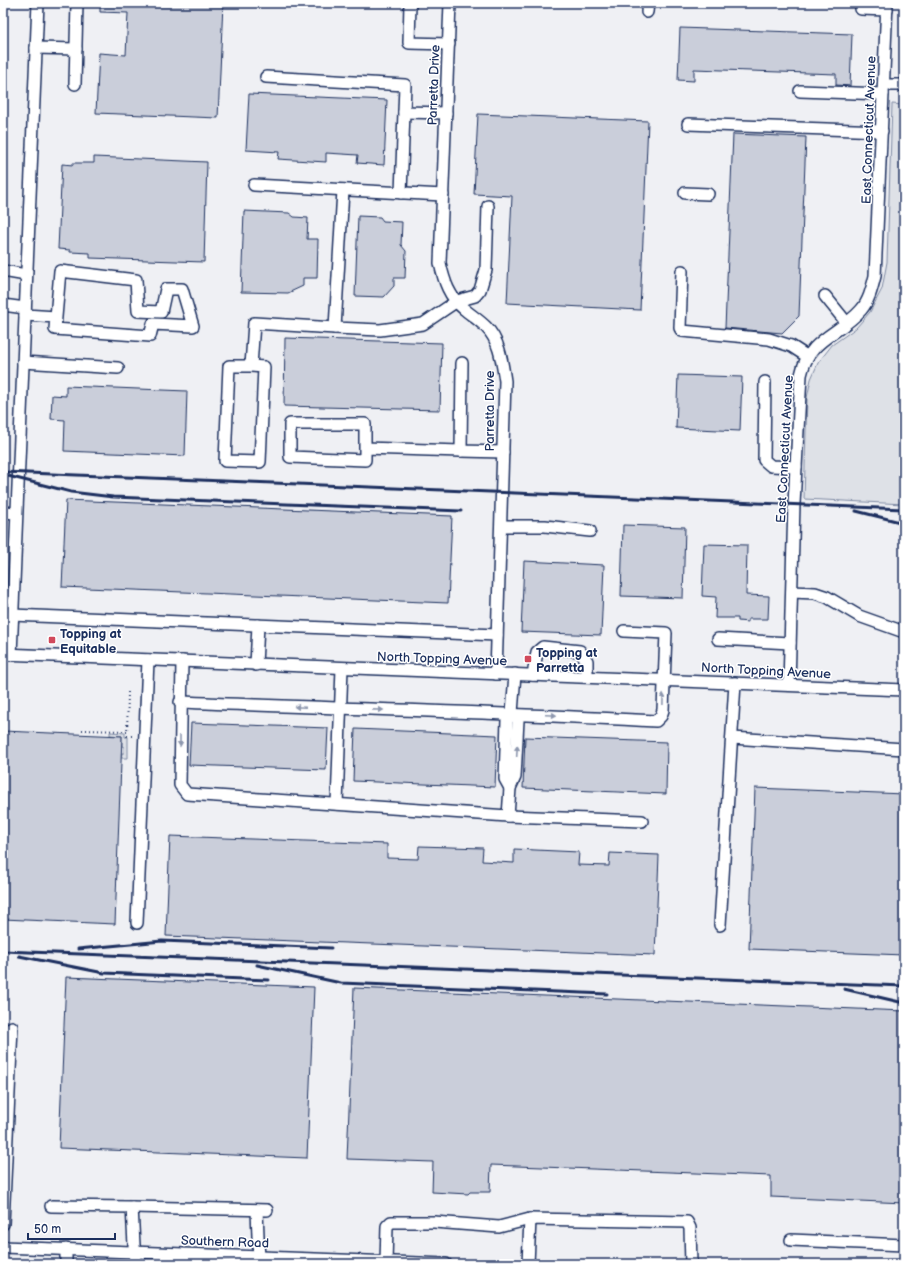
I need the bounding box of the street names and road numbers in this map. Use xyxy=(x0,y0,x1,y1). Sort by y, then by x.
street label: Parretta Drive xyxy=(425,44,443,126)
street label: East Connecticut Avenue xyxy=(858,55,880,204)
street label: Parretta Drive xyxy=(482,370,498,451)
street label: East Connecticut Avenue xyxy=(773,374,797,523)
street label: North Topping Avenue xyxy=(377,649,508,669)
street label: North Topping Avenue xyxy=(701,660,832,682)
street label: Southern Road xyxy=(181,1232,269,1252)

